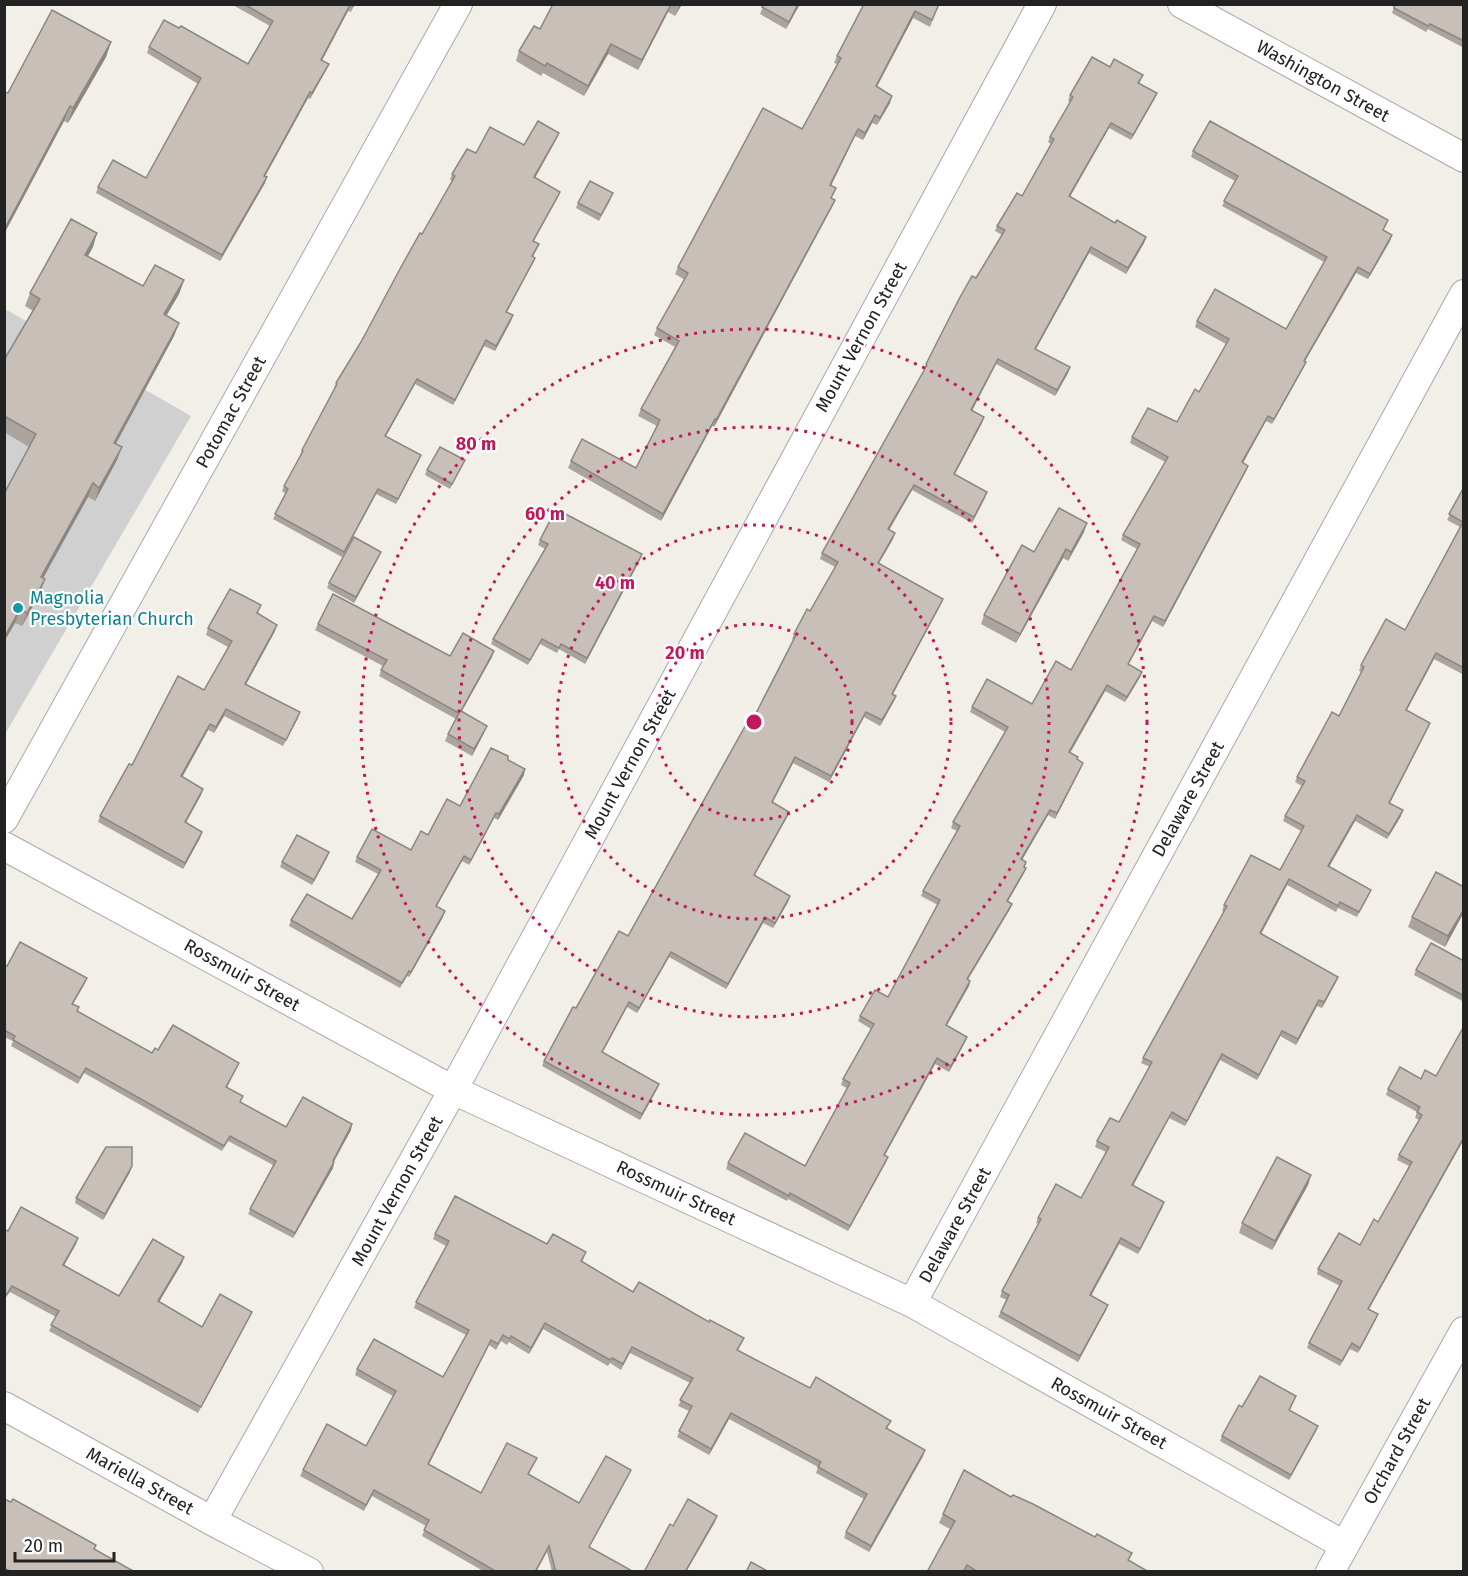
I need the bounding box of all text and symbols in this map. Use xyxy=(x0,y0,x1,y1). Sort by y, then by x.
street label: Washington Street xyxy=(1253,35,1394,127)
street label: Mount Vernon Street xyxy=(811,258,912,416)
street label: Potomac Street xyxy=(191,352,271,472)
text: 80 m xyxy=(456,433,496,455)
text: 60 m xyxy=(525,503,565,525)
text: 40 m xyxy=(595,572,635,594)
place label: Magnolia Presbyterian Church xyxy=(30,587,194,630)
marker: Magnolia Presbyterian Church xyxy=(11,601,25,615)
text: 20 m xyxy=(665,642,705,664)
street label: Mount Vernon Street xyxy=(580,685,681,843)
centre of rings xyxy=(744,712,764,732)
street label: Delaware Street xyxy=(1147,737,1229,861)
street label: Rossmuir Street xyxy=(180,934,304,1016)
street label: Mount Vernon Street xyxy=(347,1112,448,1270)
street label: Rossmuir Street xyxy=(613,1156,740,1231)
street label: Delaware Street xyxy=(914,1163,996,1287)
street label: Rossmuir Street xyxy=(1047,1372,1171,1454)
street label: Orchard Street xyxy=(1359,1393,1436,1508)
street label: Mariella Street xyxy=(82,1442,198,1520)
scale bar xyxy=(15,1525,114,1563)
text: 20 m xyxy=(24,1535,63,1557)

